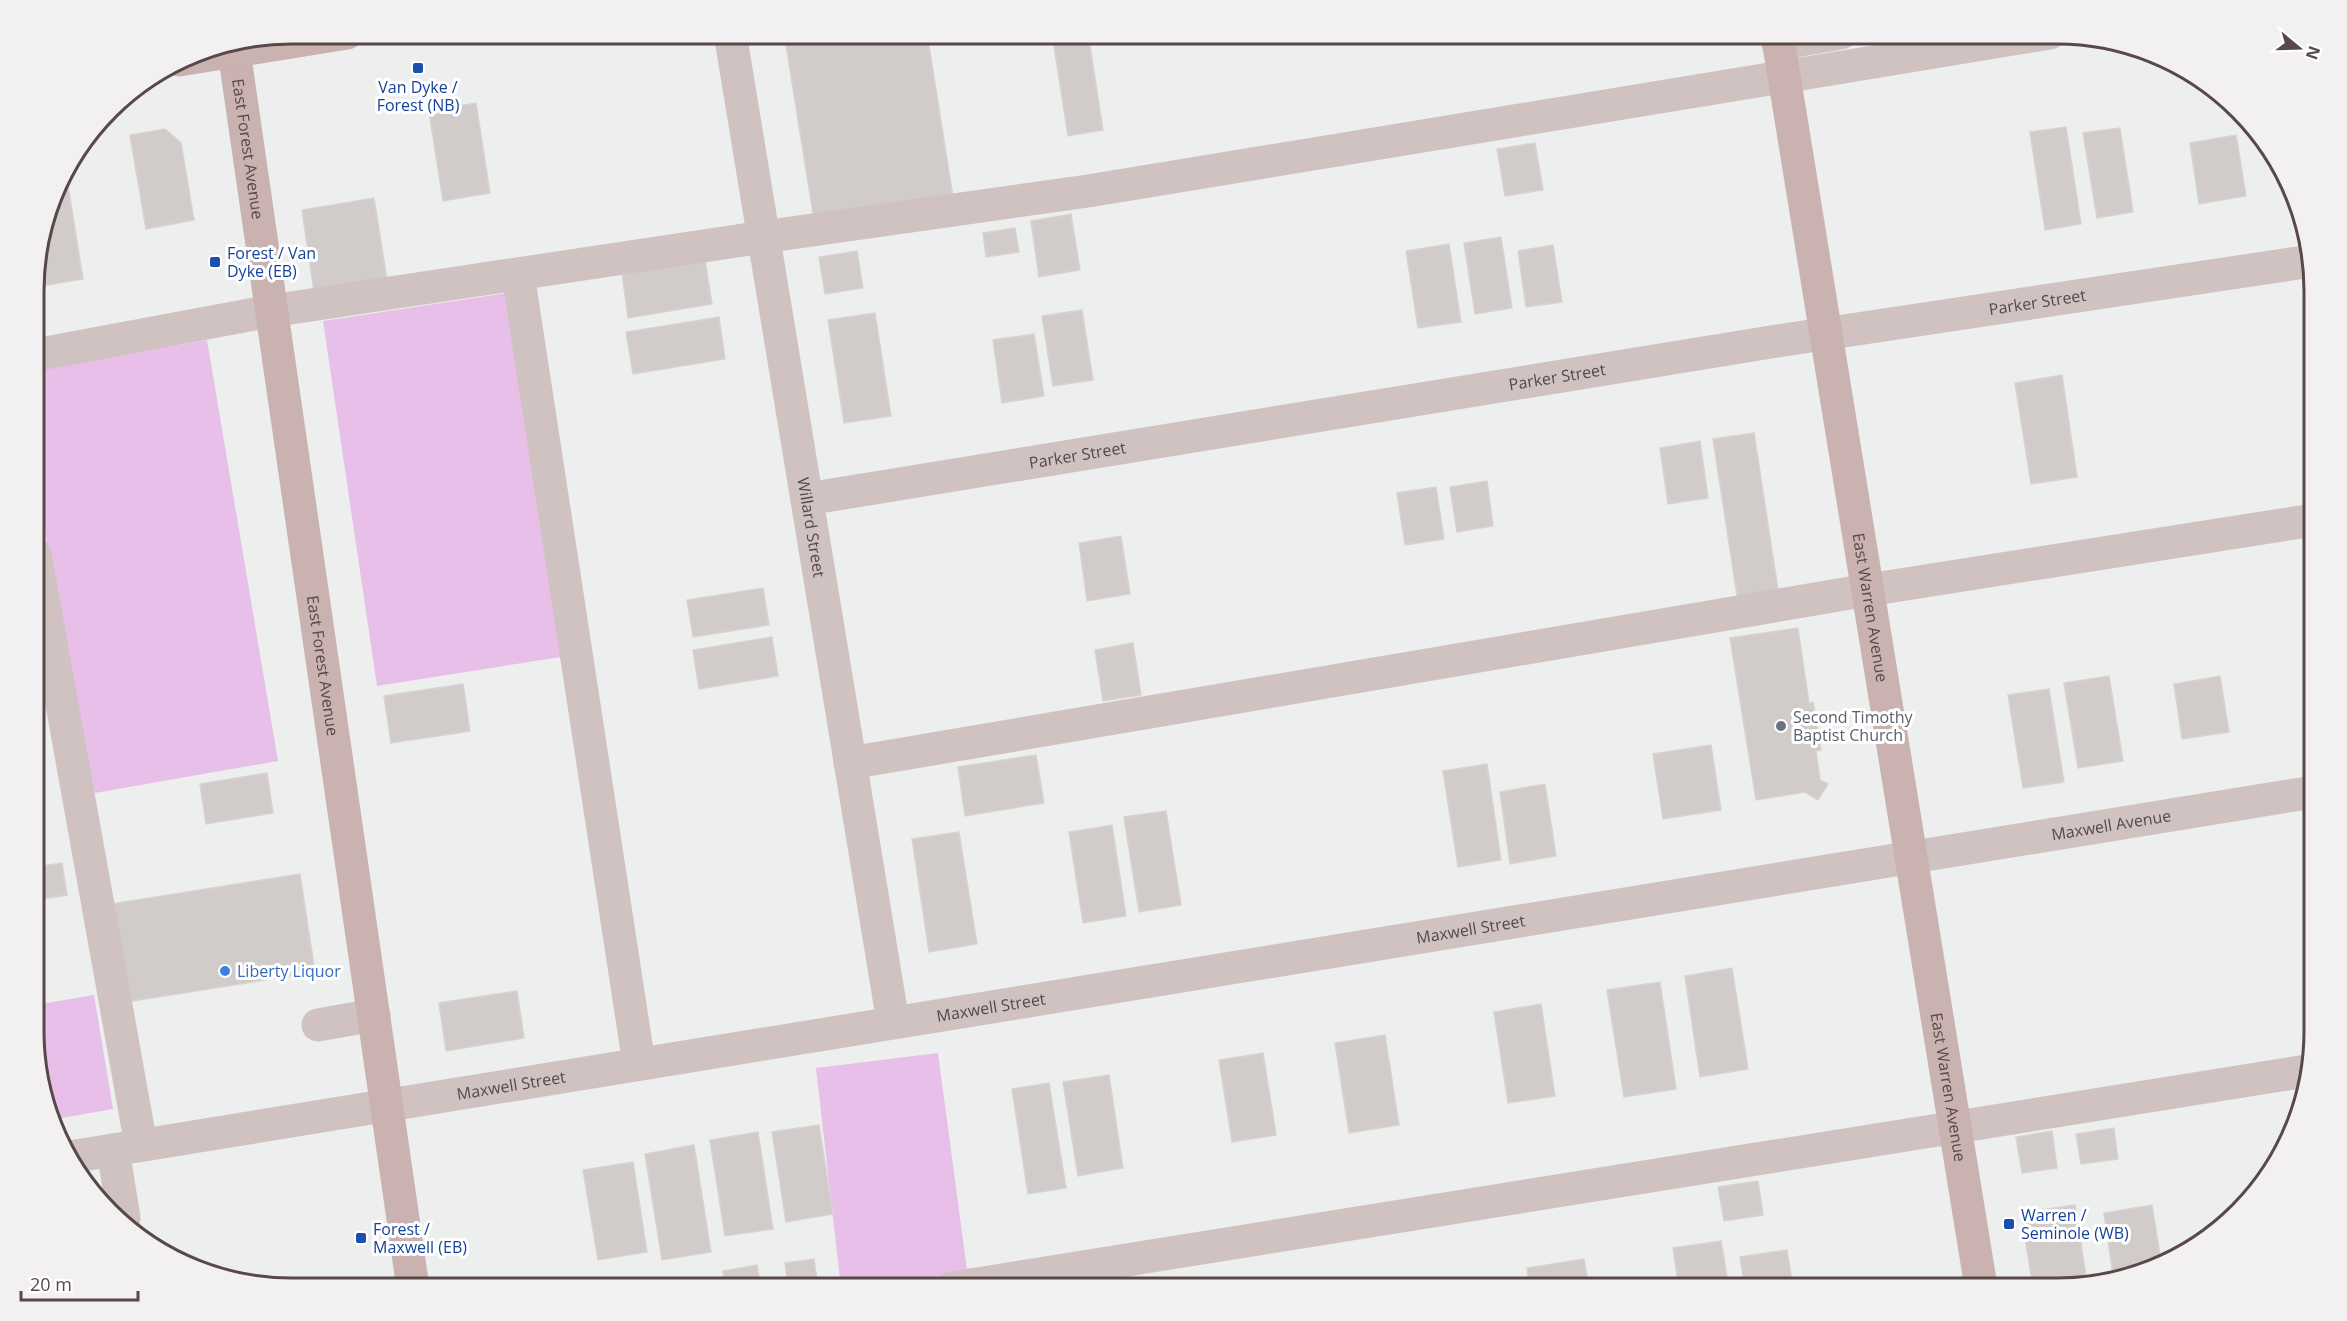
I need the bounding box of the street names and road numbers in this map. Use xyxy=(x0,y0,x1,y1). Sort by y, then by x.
street label: East Forest Avenue xyxy=(227,77,269,221)
street label: Parker Street xyxy=(1987,284,2088,320)
street label: Parker Street xyxy=(1507,358,1607,396)
street label: Parker Street xyxy=(1027,436,1128,474)
street label: Willard Street xyxy=(792,476,831,579)
street label: East Warren Avenue xyxy=(1847,531,1893,684)
street label: East Forest Avenue xyxy=(302,594,344,737)
street label: Maxwell Avenue xyxy=(2050,804,2173,845)
street label: Maxwell Street xyxy=(1415,909,1527,949)
street label: Maxwell Street xyxy=(935,987,1047,1027)
street label: East Warren Avenue xyxy=(1926,1011,1971,1163)
street label: Maxwell Street xyxy=(455,1065,568,1105)

